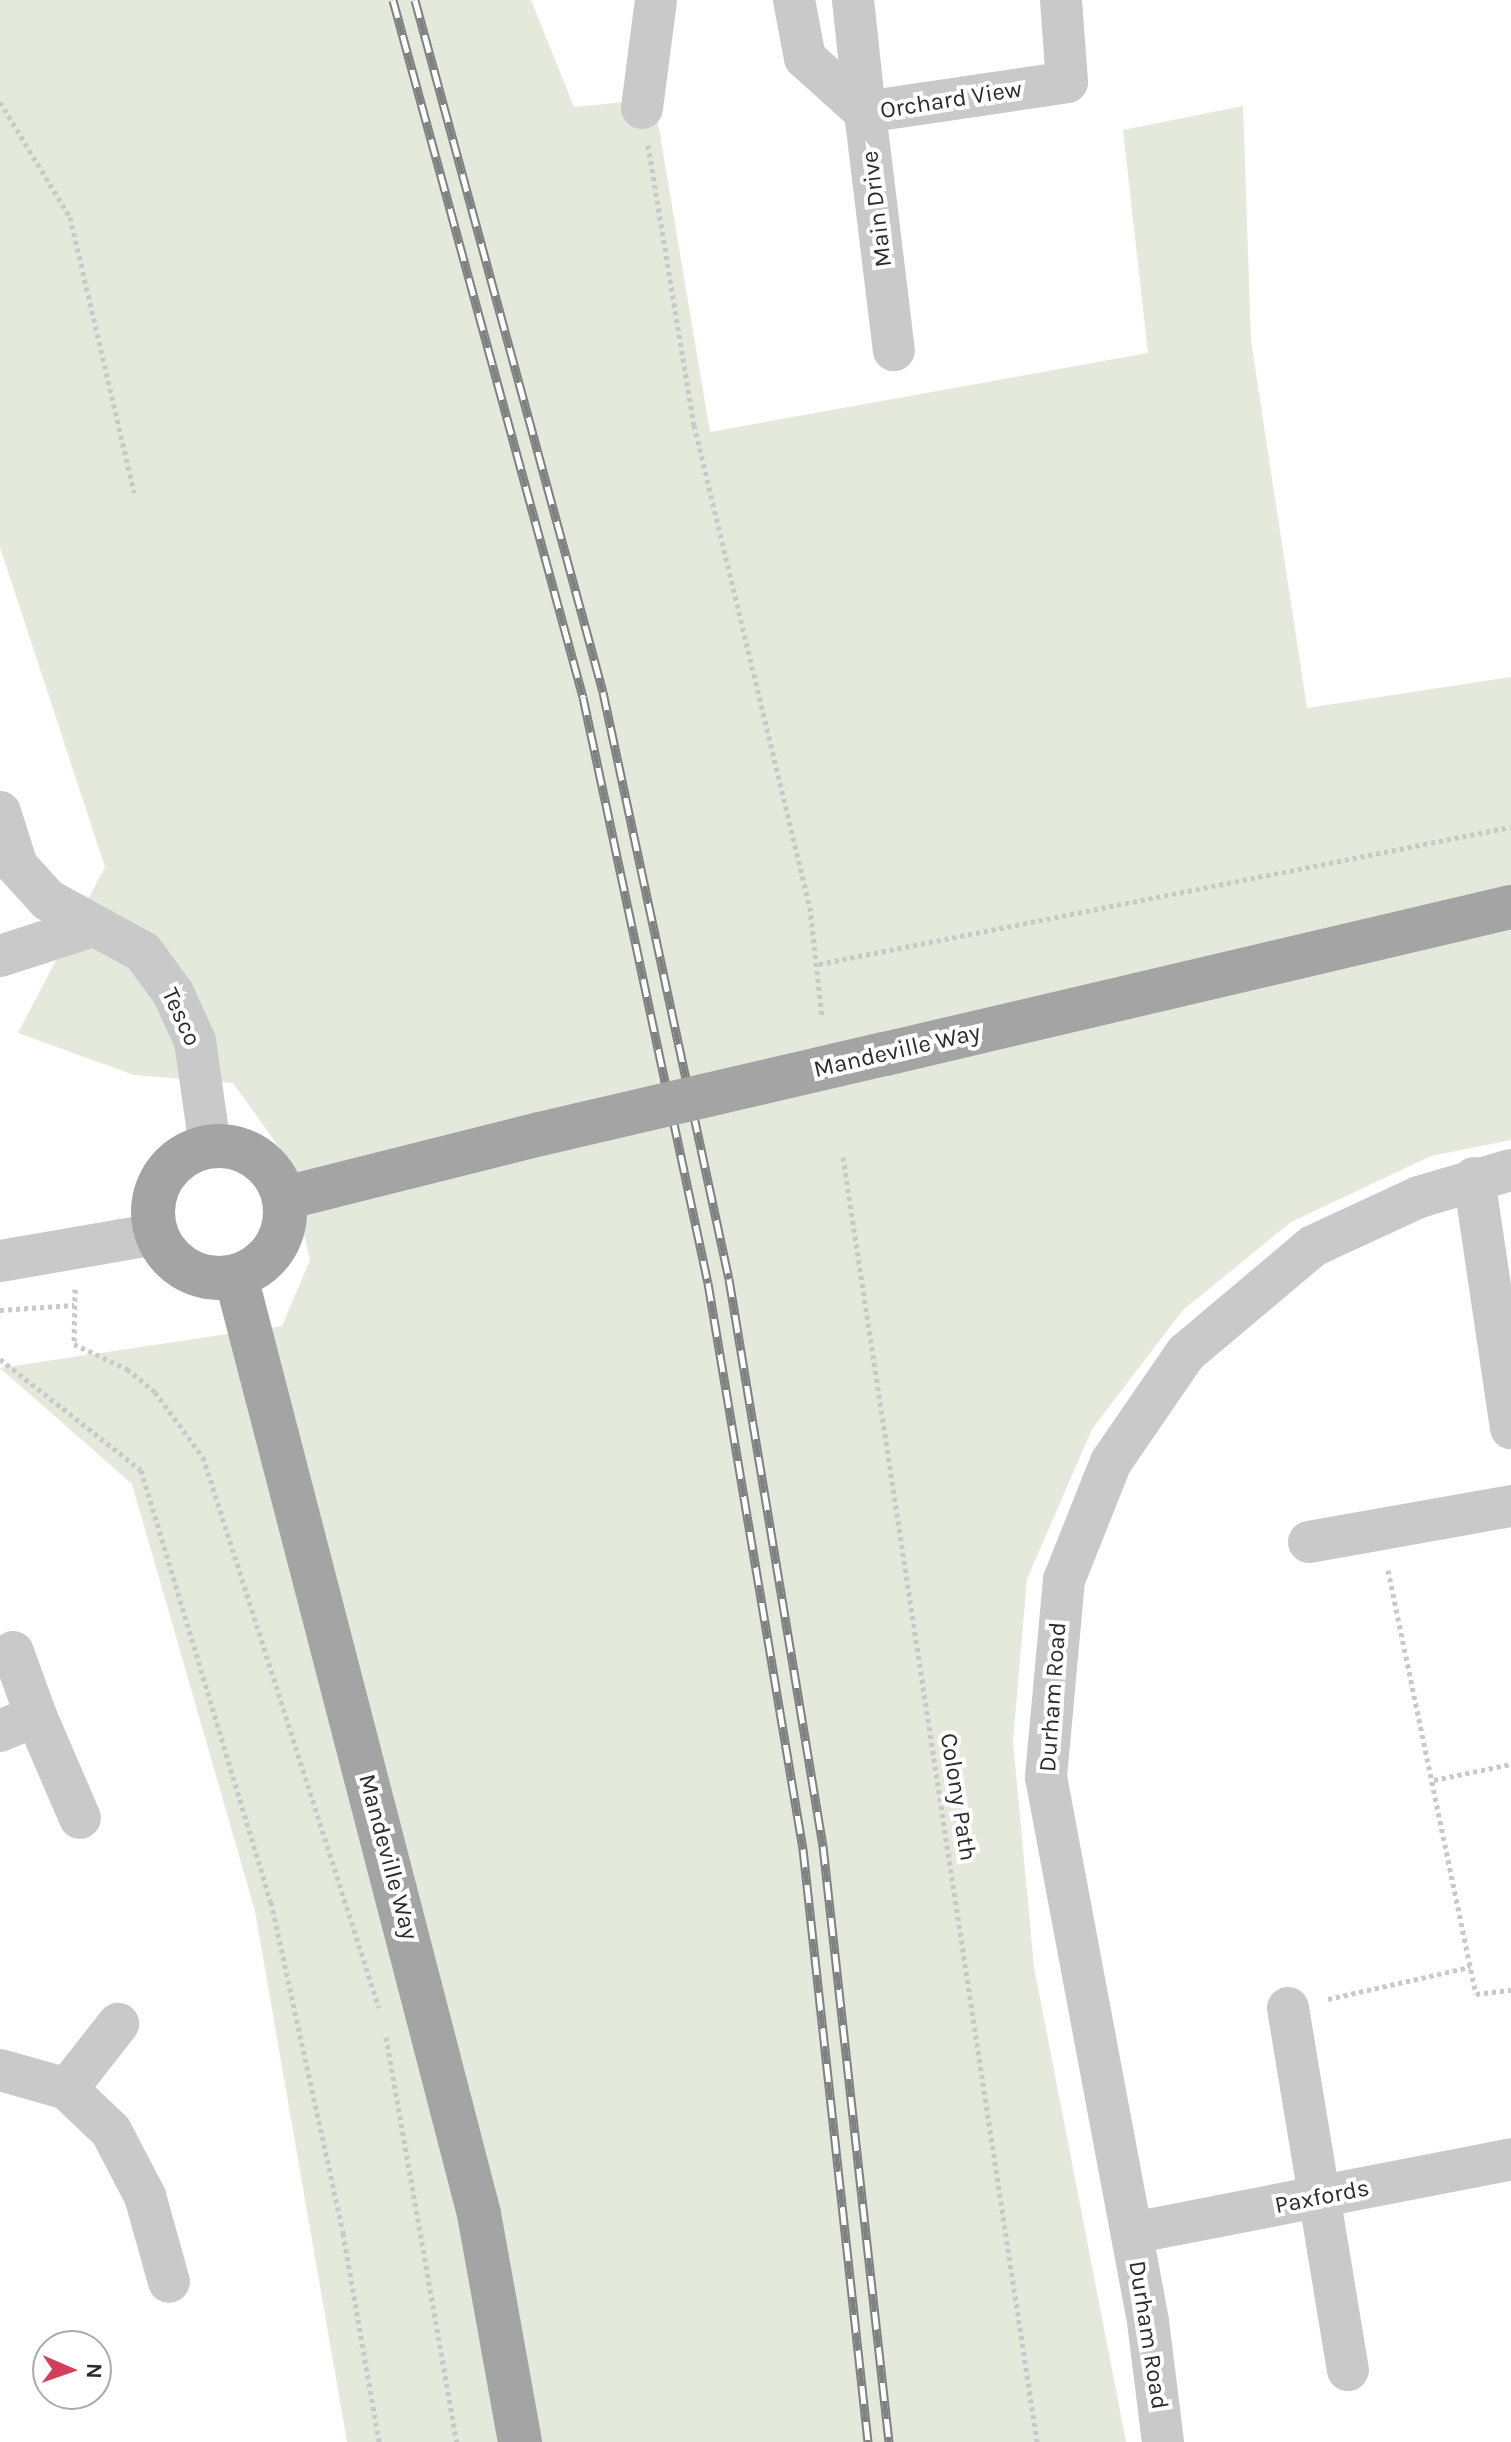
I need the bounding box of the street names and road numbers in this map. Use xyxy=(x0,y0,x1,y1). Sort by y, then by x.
street label: Orchard View xyxy=(878,75,1024,125)
street label: Main Drive xyxy=(856,149,898,269)
street label: Tesco xyxy=(155,983,207,1051)
street label: Mandeville Way xyxy=(811,1018,983,1084)
street label: Durham Road xyxy=(1033,1621,1073,1773)
street label: Colony Path xyxy=(934,1731,982,1863)
street label: Mandeville Way xyxy=(352,1771,424,1943)
street label: Paxfords xyxy=(1272,2174,1372,2220)
street label: Durham Road xyxy=(1122,2259,1174,2411)

